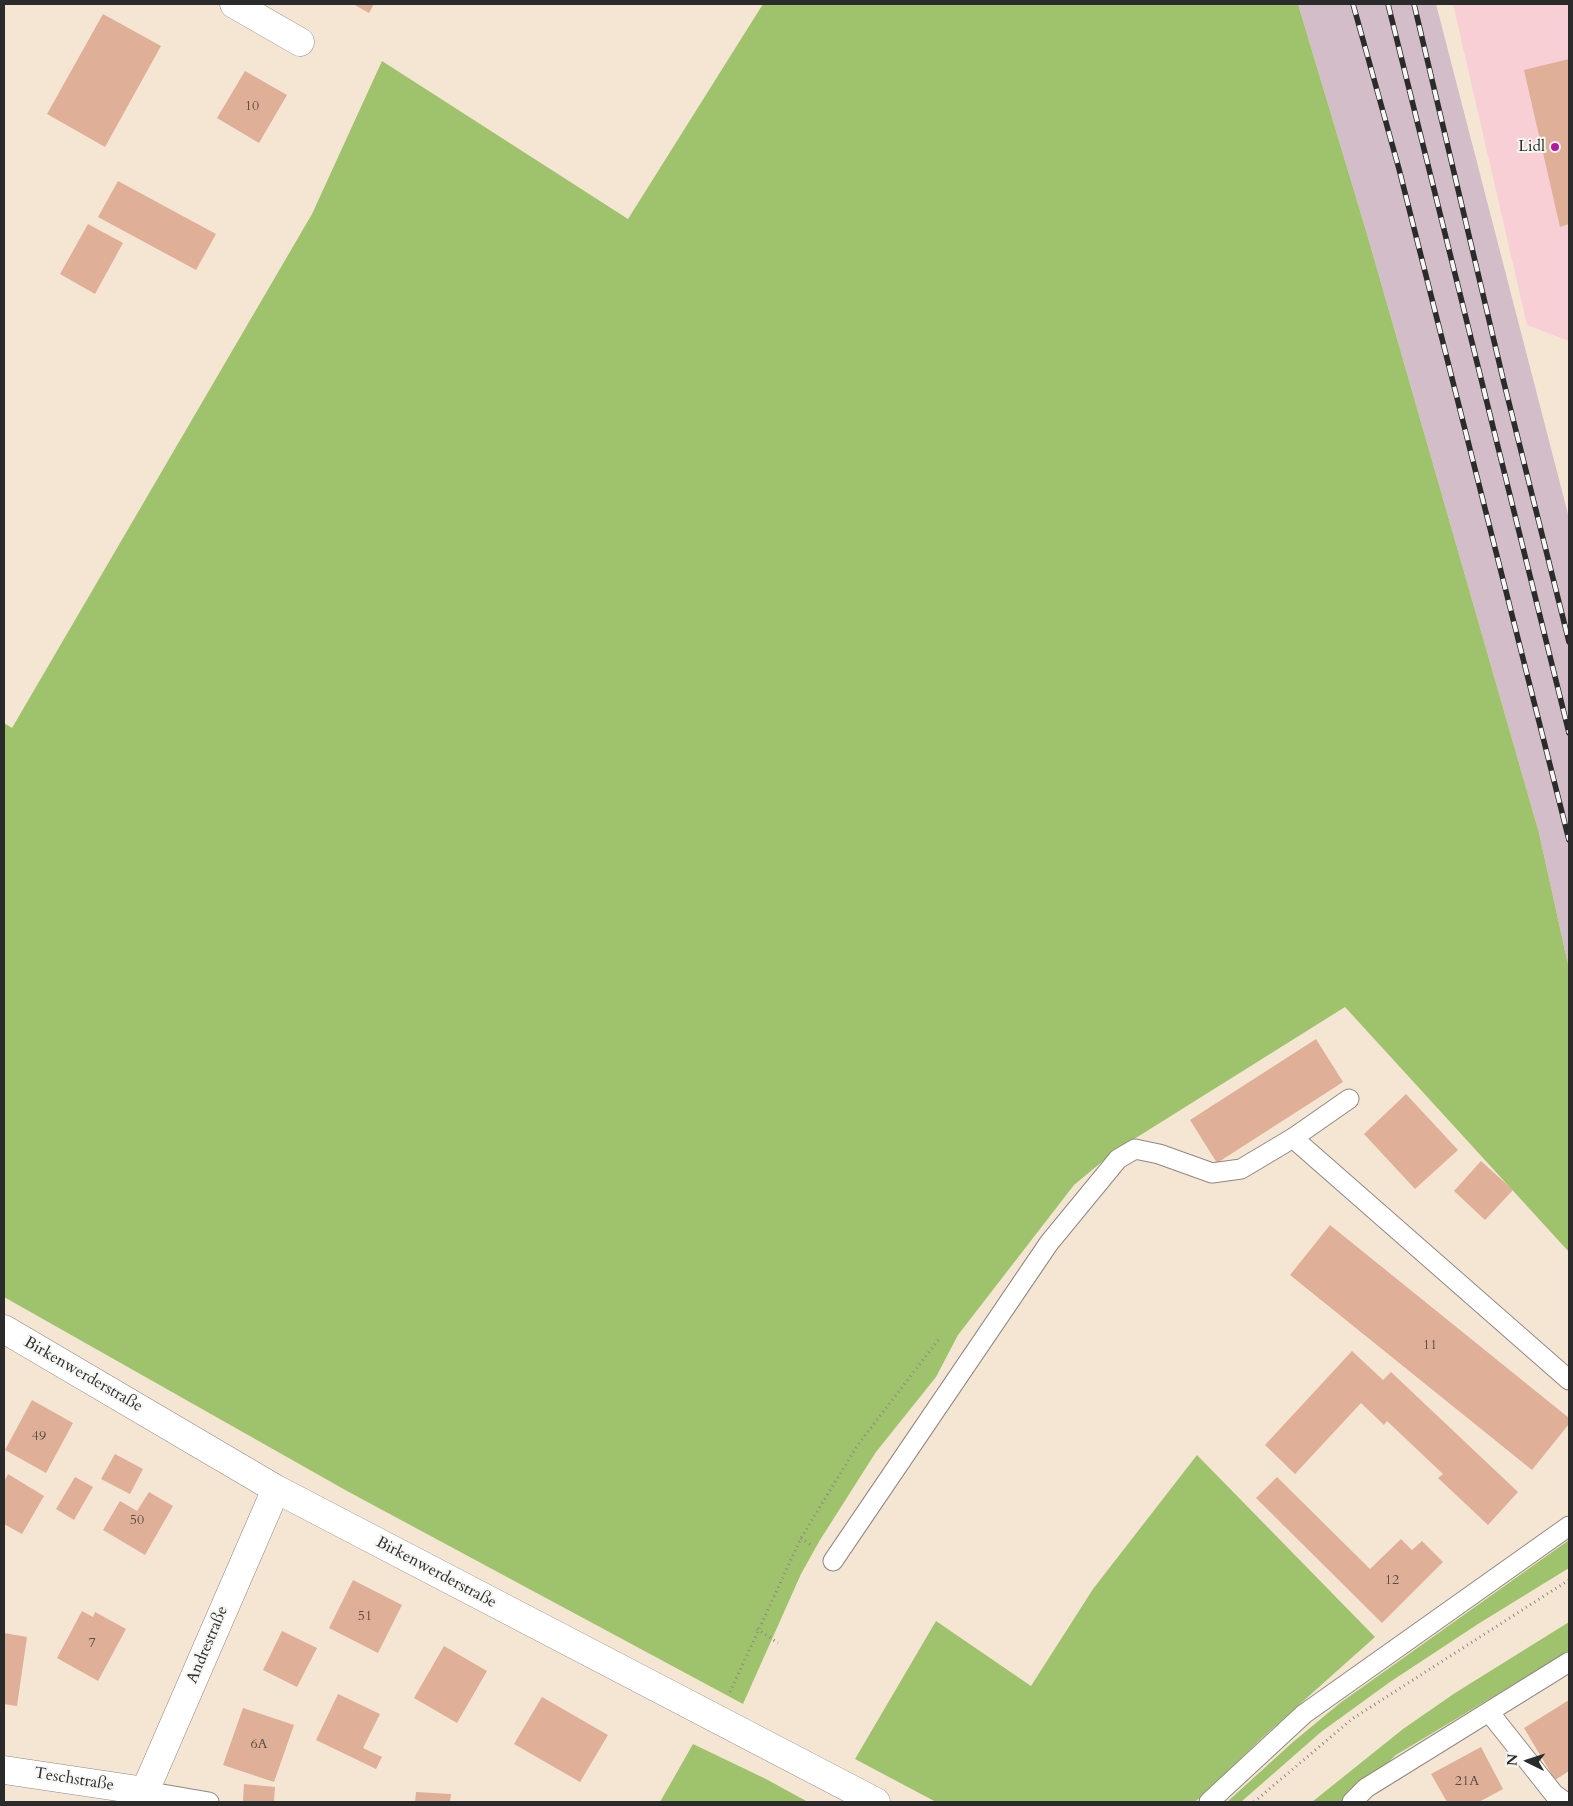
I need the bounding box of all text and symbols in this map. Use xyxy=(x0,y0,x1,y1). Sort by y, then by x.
house number: 10 xyxy=(245,99,259,115)
place label: Lidl xyxy=(1518,137,1545,157)
marker: Lidl xyxy=(1549,141,1561,153)
street label: Birkenwerderstraße xyxy=(20,1333,146,1417)
house number: 11 xyxy=(1423,1338,1437,1354)
house number: 49 xyxy=(32,1429,46,1445)
house number: 50 xyxy=(130,1513,144,1529)
street label: Birkenwerderstraße xyxy=(372,1533,500,1613)
house number: 12 xyxy=(1385,1573,1399,1589)
street label: Andrestraße xyxy=(183,1603,233,1687)
house number: 51 xyxy=(358,1609,372,1625)
house number: 7 xyxy=(88,1636,96,1652)
north arrow xyxy=(1503,1736,1553,1786)
house number: 6A xyxy=(250,1737,268,1753)
text: N xyxy=(1503,1753,1522,1767)
street label: Teschstraße xyxy=(33,1764,115,1796)
house number: 21A xyxy=(1455,1774,1479,1790)

